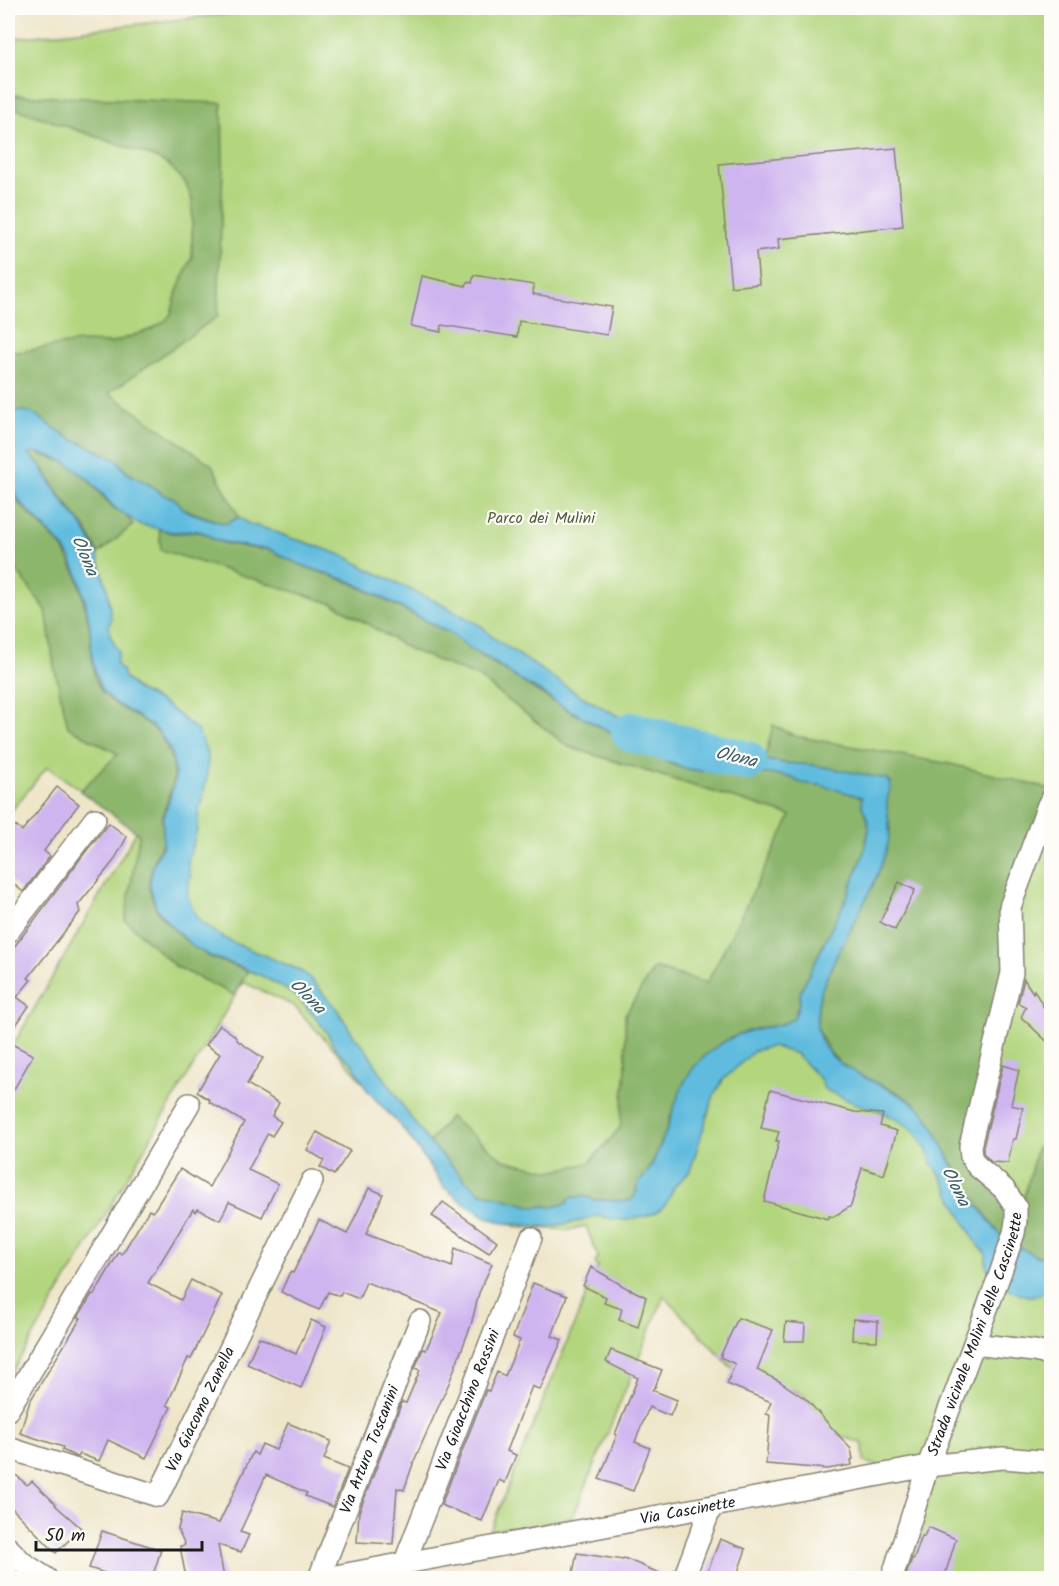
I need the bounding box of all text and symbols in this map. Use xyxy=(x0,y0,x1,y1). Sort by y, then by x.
park label: Parco dei Mulini xyxy=(487,506,596,531)
water label: Olona xyxy=(63,531,106,582)
water label: Olona xyxy=(712,739,761,777)
water label: Olona xyxy=(282,972,333,1023)
water label: Olona xyxy=(933,1162,978,1213)
street label: Strada vicinale Molini delle Cascinette xyxy=(920,1212,1029,1460)
street label: Via Gioacchino Rossini xyxy=(429,1325,507,1474)
street label: Via Giacomo Zanella xyxy=(159,1342,242,1476)
street label: Via Arturo Toscanini xyxy=(333,1381,406,1517)
street label: Via Cascinette xyxy=(638,1490,738,1532)
scale bar xyxy=(36,1514,202,1552)
text: 50 m xyxy=(45,1522,85,1551)

